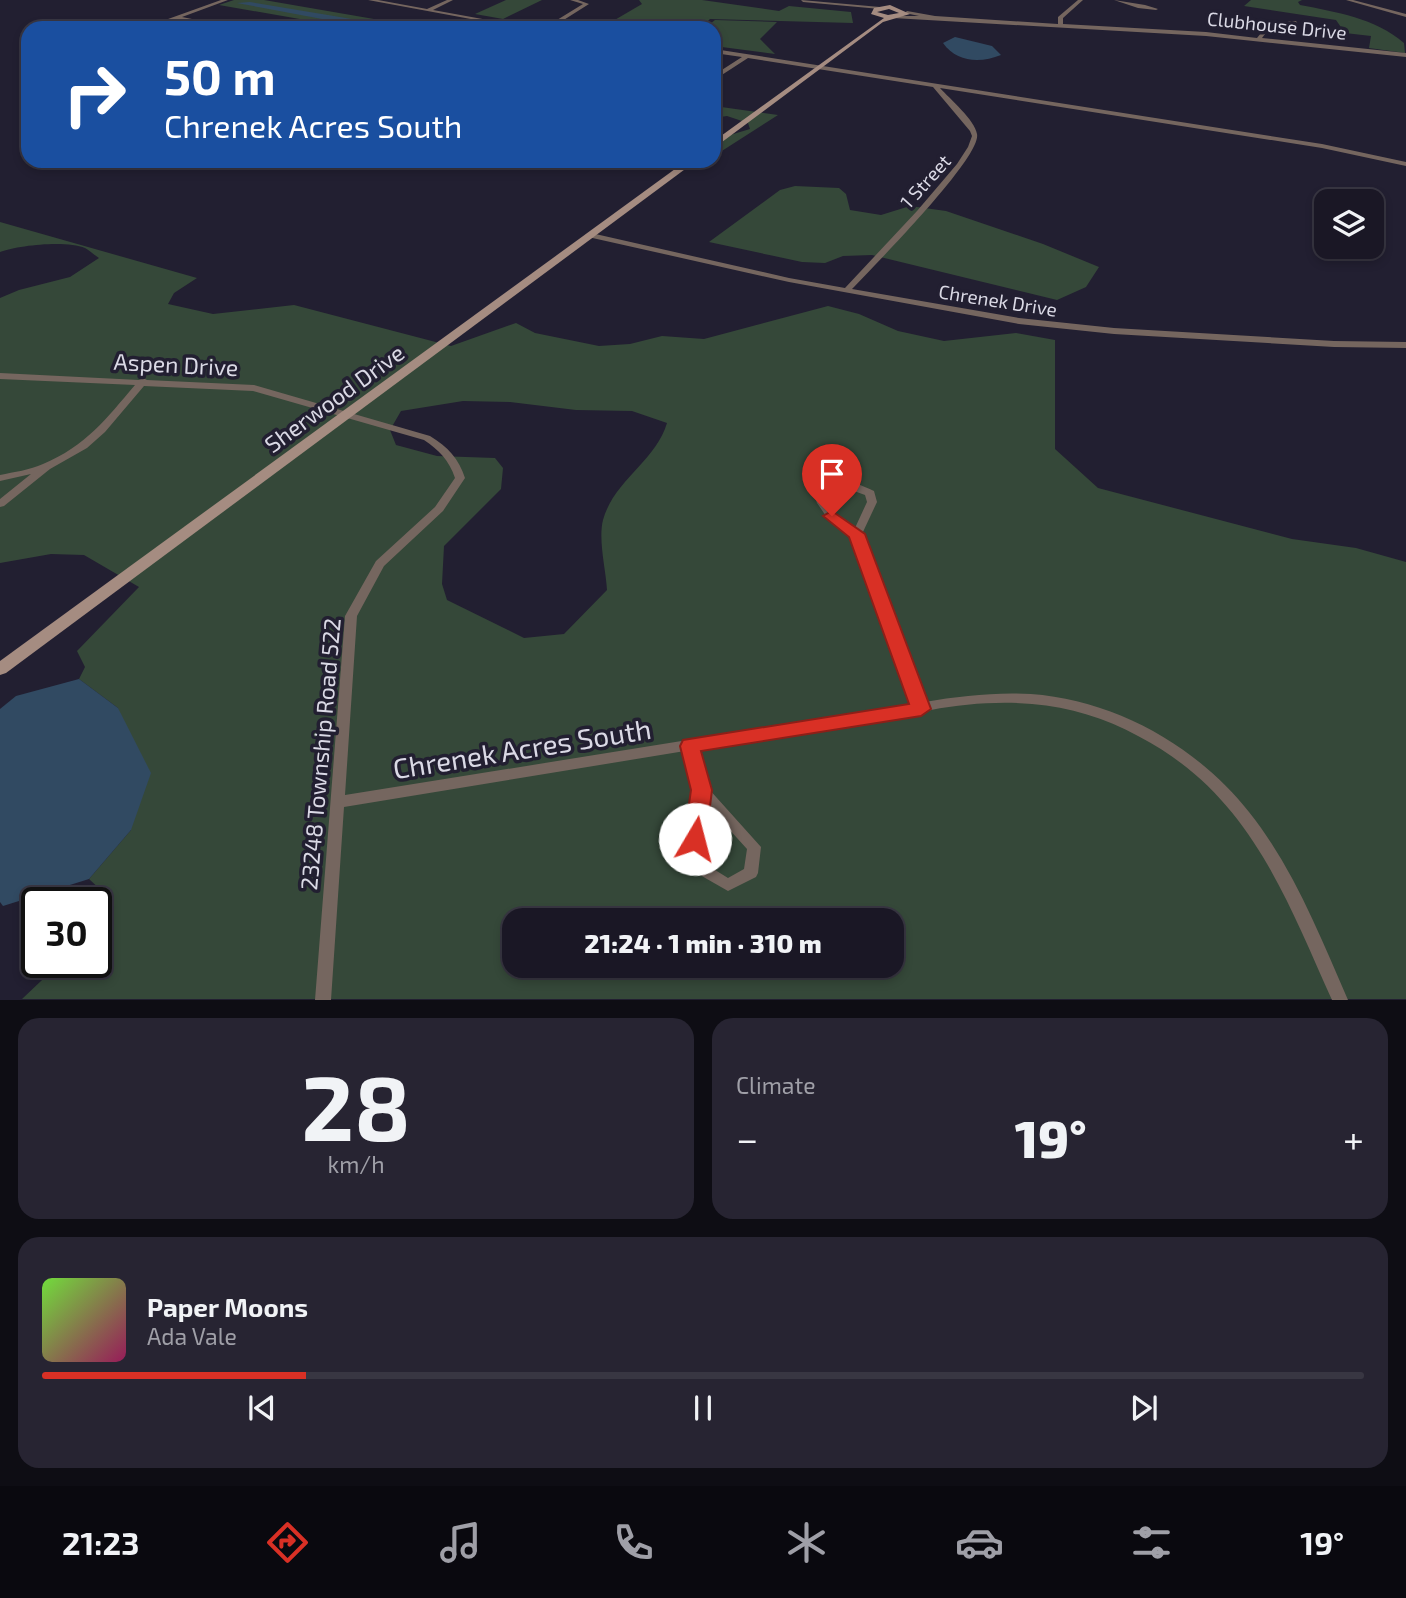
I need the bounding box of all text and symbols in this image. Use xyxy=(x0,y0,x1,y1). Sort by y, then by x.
street label: Clubhouse Drive xyxy=(1206,6,1348,44)
text: 50 m xyxy=(164,46,276,105)
icon: right xyxy=(49,49,140,140)
text: Chrenek Acres South xyxy=(164,106,462,144)
street label: 1 Street xyxy=(895,149,955,213)
map controls xyxy=(1314,189,1384,259)
button: layers xyxy=(1314,189,1384,259)
street label: Chrenek Drive xyxy=(937,279,1059,321)
street label: Sherwood Drive xyxy=(259,338,409,458)
street label: Aspen Drive xyxy=(113,347,239,381)
pin xyxy=(802,444,862,516)
icon: arrive xyxy=(813,455,851,493)
street label: 23248 Township Road 522 xyxy=(294,617,346,891)
street label: Chrenek Acres South xyxy=(390,711,654,785)
position arrow xyxy=(658,802,732,876)
speed limit sign: 30 xyxy=(21,887,112,978)
text: 21:24 · 1 min · 310 m xyxy=(584,927,822,958)
text: 28 xyxy=(301,1050,411,1159)
text: Climate xyxy=(736,1071,816,1099)
text: 19° xyxy=(1015,1106,1087,1168)
text: − xyxy=(736,1115,758,1161)
text: + xyxy=(1343,1115,1364,1161)
text: km/h xyxy=(327,1150,385,1178)
text: Paper Moons xyxy=(147,1291,308,1322)
text: Ada Vale xyxy=(147,1322,237,1350)
icon: previous xyxy=(243,1389,281,1427)
icon: pause xyxy=(684,1389,722,1427)
icon: next xyxy=(1125,1389,1163,1427)
icon: directions xyxy=(263,1518,312,1567)
icon: music xyxy=(436,1518,485,1567)
icon: phone xyxy=(609,1518,658,1567)
icon: climate xyxy=(782,1518,831,1567)
icon: car xyxy=(955,1518,1004,1567)
icon: filters xyxy=(1127,1518,1176,1567)
text: 21:23 xyxy=(62,1523,139,1561)
text: 19° xyxy=(1300,1523,1344,1561)

